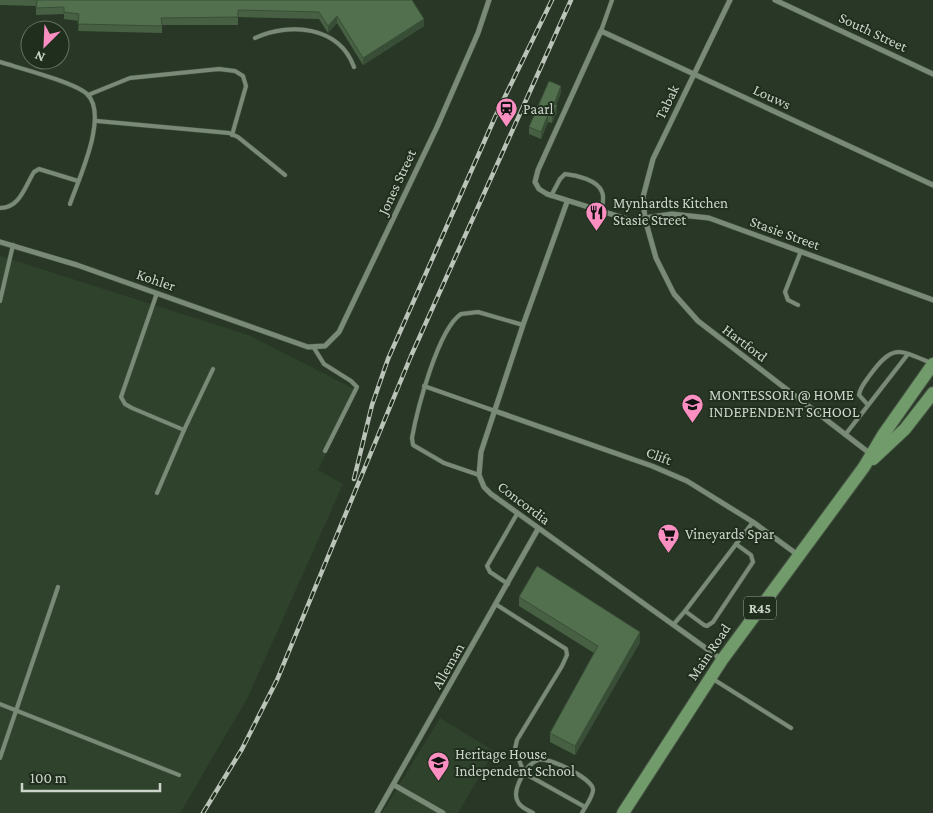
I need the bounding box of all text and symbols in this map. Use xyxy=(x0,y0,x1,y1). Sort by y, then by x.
street label: South Street xyxy=(836,9,911,55)
north arrow xyxy=(20,20,70,70)
text: N xyxy=(32,47,47,66)
street label: Tabak xyxy=(652,81,683,122)
street label: Louws xyxy=(751,81,793,113)
station icon: Paarl xyxy=(495,97,519,128)
place label: Paarl xyxy=(523,101,553,117)
street label: Jones Street xyxy=(374,146,420,220)
place label: Mynhardts Kitchen Stasie Street xyxy=(613,195,728,228)
restaurant icon: Mynhardts Kitchen Stasie Street xyxy=(585,200,609,231)
street label: Stasie Street xyxy=(748,213,823,253)
street label: Kohler xyxy=(135,266,178,294)
street label: Hartford xyxy=(720,321,771,365)
place label: MONTESSORI @ HOME INDEPENDENT SCHOOL xyxy=(709,387,860,420)
school or university icon: MONTESSORI @ HOME INDEPENDENT SCHOOL xyxy=(681,392,705,423)
street label: Clift xyxy=(644,444,675,469)
street label: Concordia xyxy=(495,478,553,528)
supermarket icon: Vineyards Spar xyxy=(657,522,681,553)
place label: Vineyards Spar xyxy=(685,526,775,543)
road number: R45 xyxy=(744,596,776,620)
street label: Main Road xyxy=(684,621,734,683)
street label: Alleman xyxy=(429,640,467,692)
place label: Heritage House Independent School xyxy=(455,746,575,780)
school or university icon: Heritage House Independent School xyxy=(427,751,451,782)
scale bar xyxy=(22,760,160,792)
text: 100 m xyxy=(30,770,67,786)

